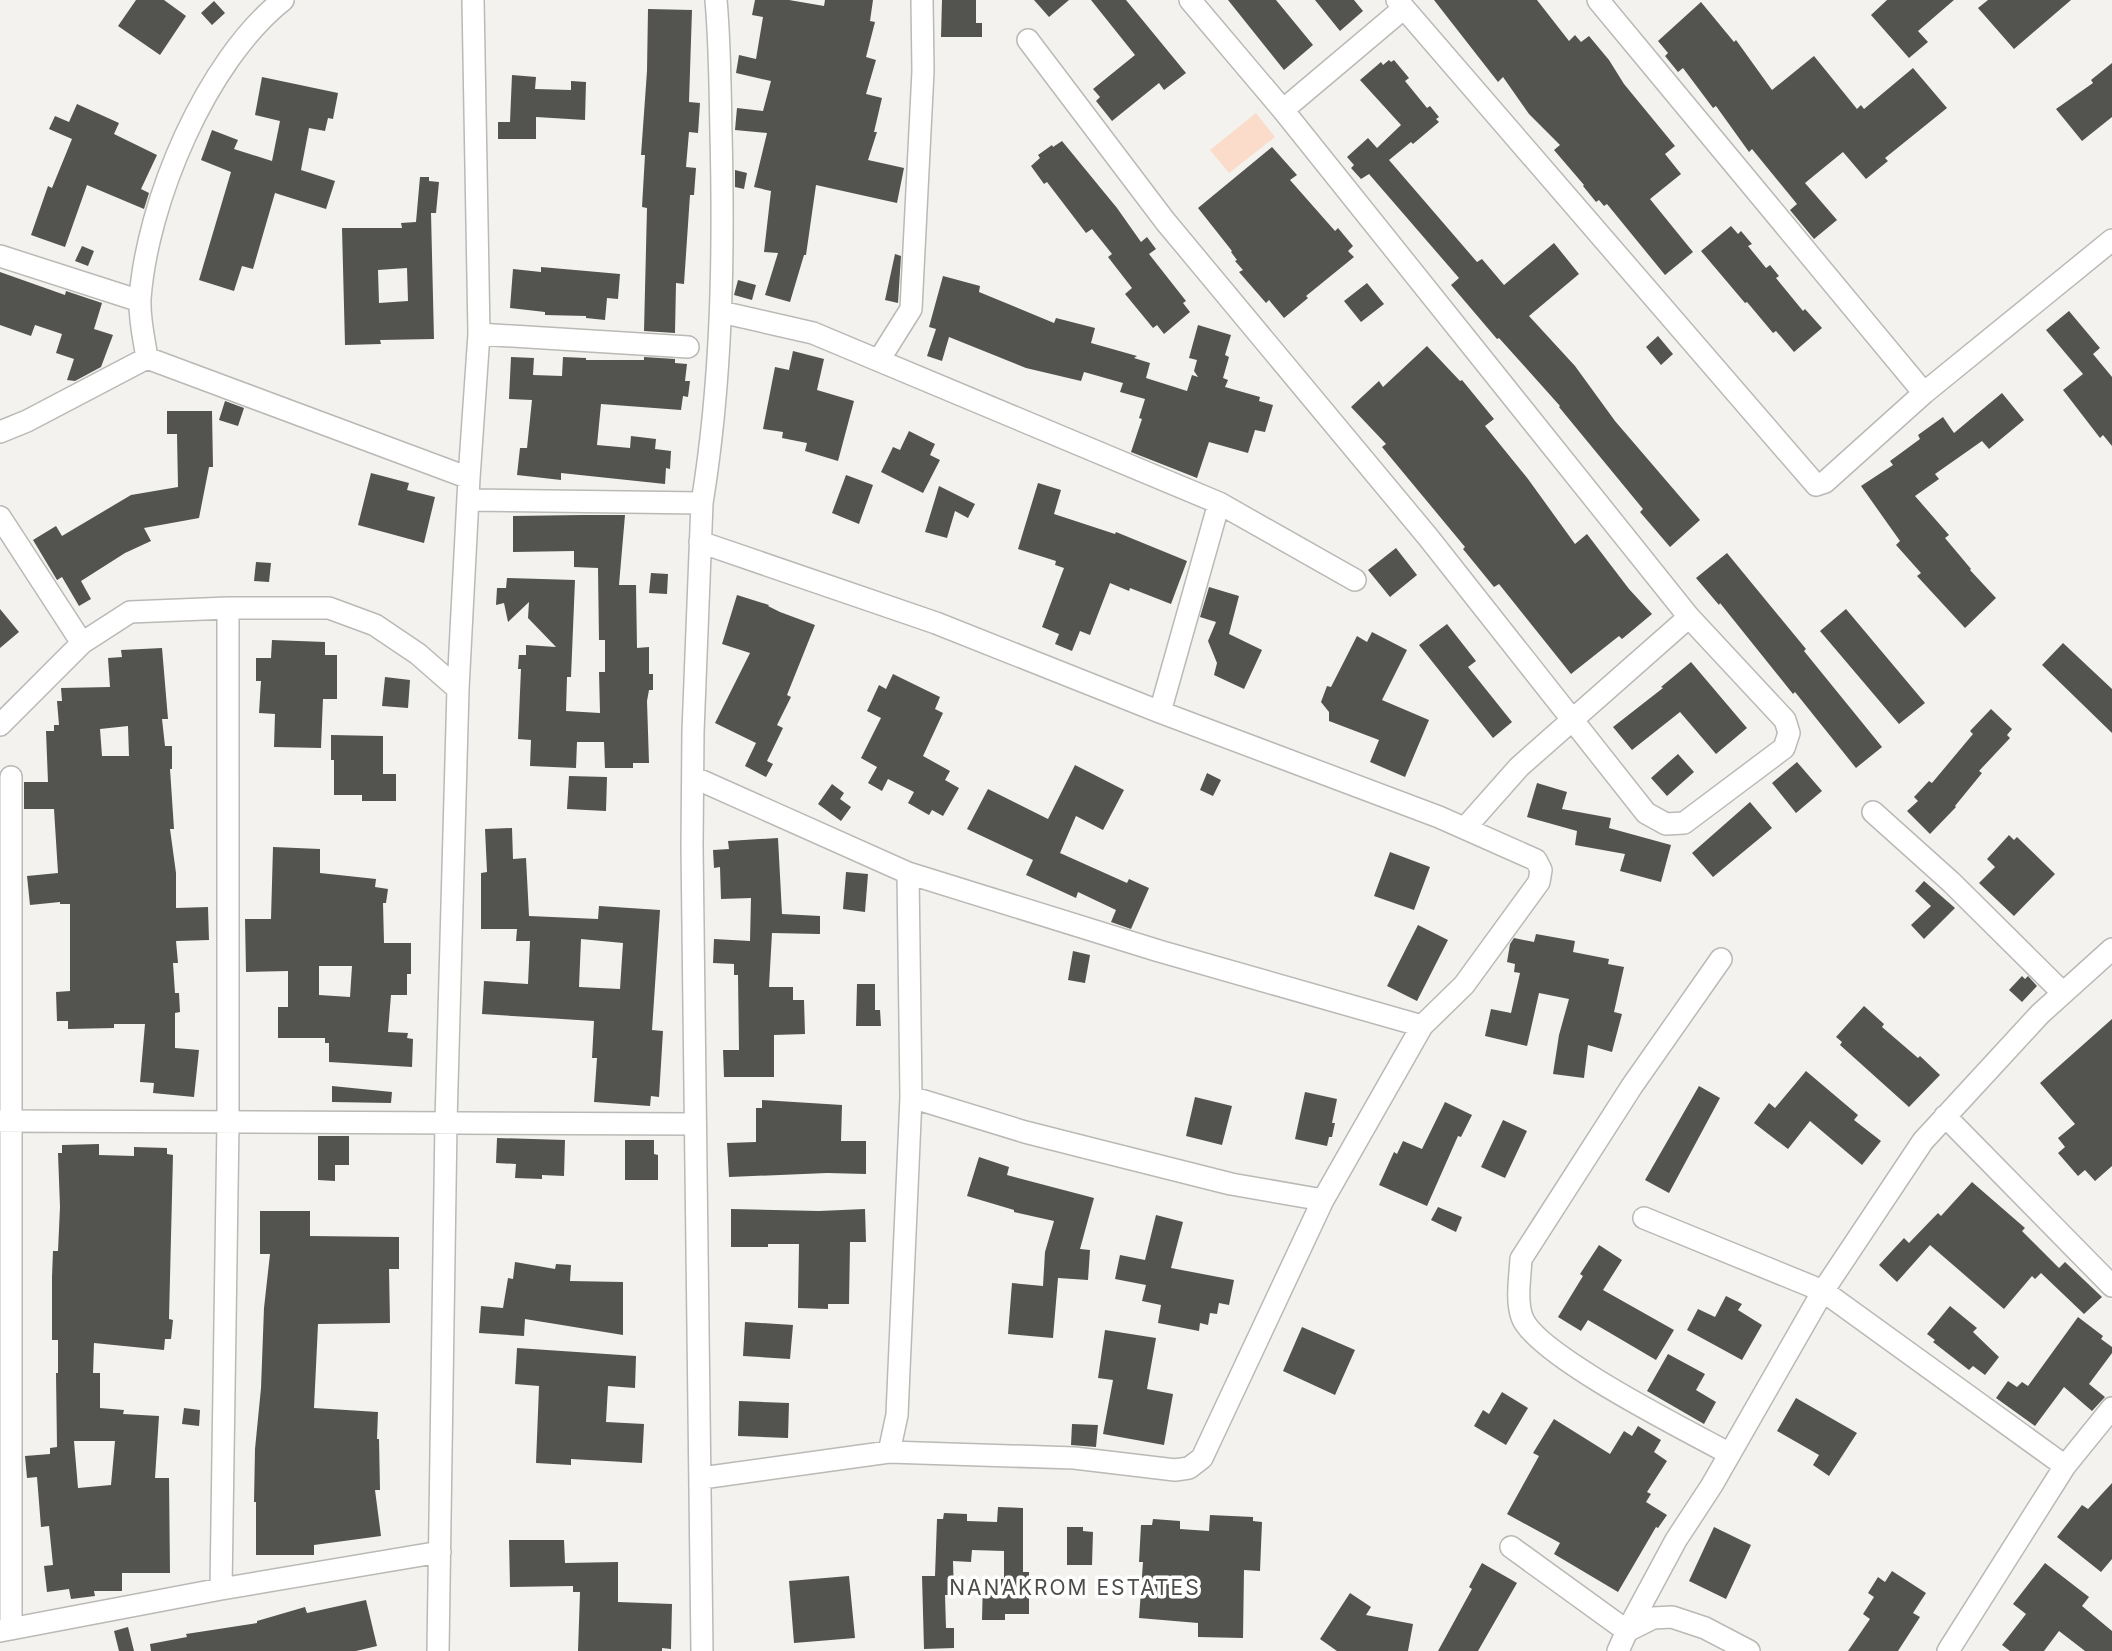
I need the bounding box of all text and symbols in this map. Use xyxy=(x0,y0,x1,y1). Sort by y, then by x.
district label: NANAKROM ESTATES xyxy=(949,1575,1201,1600)

